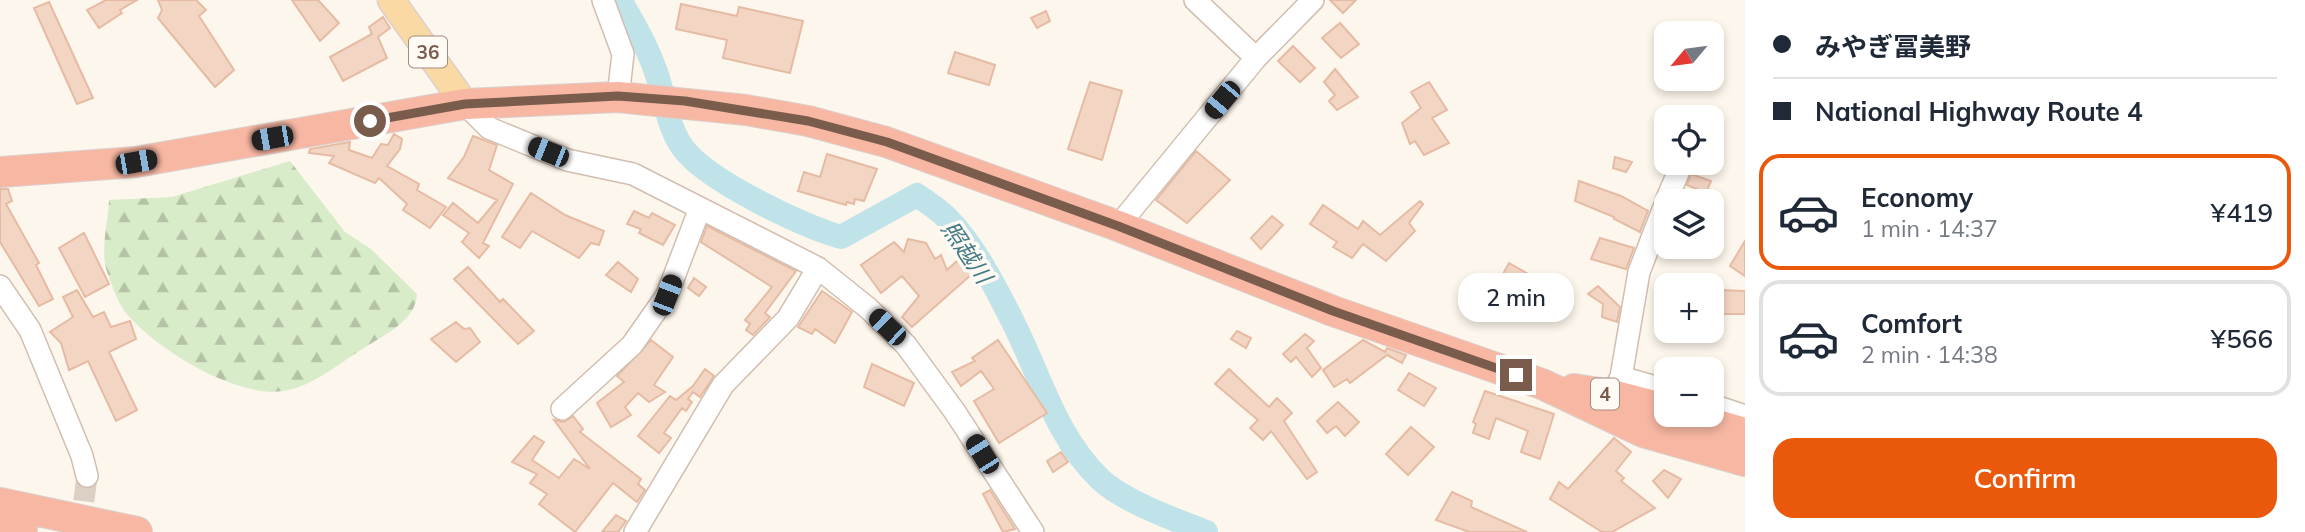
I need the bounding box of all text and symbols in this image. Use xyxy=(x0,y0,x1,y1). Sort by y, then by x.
north arrow xyxy=(1654,21,1724,91)
map controls xyxy=(1654,21,1724,427)
text: みやぎ冨美野 xyxy=(1815,30,1971,63)
road number: 36 xyxy=(409,36,447,68)
car xyxy=(1201,77,1244,123)
text: National Highway Route 4 xyxy=(1815,95,2143,128)
route start xyxy=(354,105,386,137)
button: locate xyxy=(1654,105,1724,175)
car xyxy=(250,124,295,152)
car xyxy=(525,134,572,170)
car xyxy=(114,148,159,176)
icon: car xyxy=(1777,181,1840,244)
text: Economy xyxy=(1861,181,1973,214)
button: layers xyxy=(1654,189,1724,259)
text: ¥419 xyxy=(2211,196,2273,229)
text: 1 min · 14:37 xyxy=(1861,214,1998,243)
water label: 照越川 xyxy=(936,215,1000,291)
car xyxy=(650,272,685,318)
button: + xyxy=(1654,273,1724,343)
callout: 2 min xyxy=(1458,274,1574,322)
text: 2 min xyxy=(1486,283,1546,312)
car xyxy=(865,305,910,349)
icon: car xyxy=(1777,307,1840,370)
text: Comfort xyxy=(1861,307,1962,340)
text: ¥566 xyxy=(2211,322,2273,355)
text: 2 min · 14:38 xyxy=(1861,340,1998,369)
button: − xyxy=(1654,357,1724,427)
route end xyxy=(1500,359,1532,391)
road number: 4 xyxy=(1591,378,1619,410)
car xyxy=(962,431,1003,477)
button: Confirm xyxy=(1773,438,2277,518)

